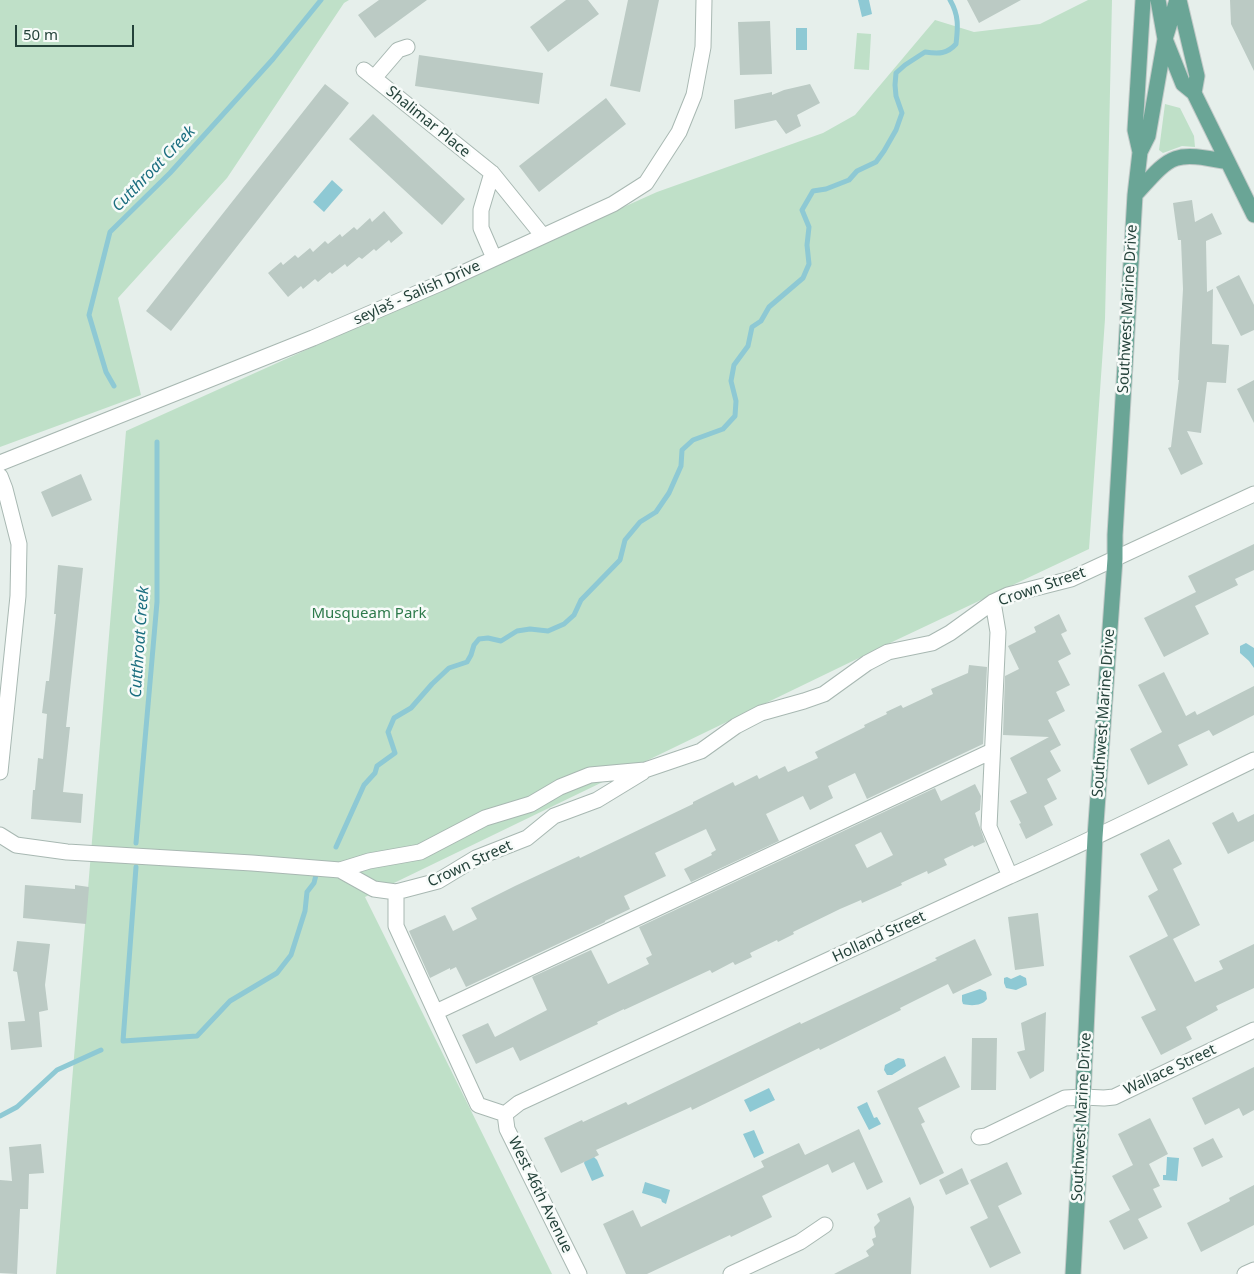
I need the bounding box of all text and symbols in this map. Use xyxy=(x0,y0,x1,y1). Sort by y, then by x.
scale bar xyxy=(18,15,136,47)
text: 50 m xyxy=(23,24,58,44)
street label: Shalimar Place xyxy=(382,83,474,161)
water label: Cutthroat Creek xyxy=(108,122,200,216)
street label: Southwest Marine Drive xyxy=(1115,224,1141,394)
street label: seyləš - Salish Drive xyxy=(351,257,483,329)
street label: Crown Street xyxy=(996,564,1088,610)
water label: Cutthroat Creek xyxy=(127,586,153,698)
park label: Musqueam Park xyxy=(311,605,427,623)
street label: Southwest Marine Drive xyxy=(1089,628,1119,798)
street label: Crown Street xyxy=(425,837,515,891)
street label: Holland Street xyxy=(830,908,928,966)
street label: Southwest Marine Drive xyxy=(1069,1032,1095,1202)
street label: Wallace Street xyxy=(1121,1041,1219,1099)
street label: West 46th Avenue xyxy=(504,1134,576,1256)

